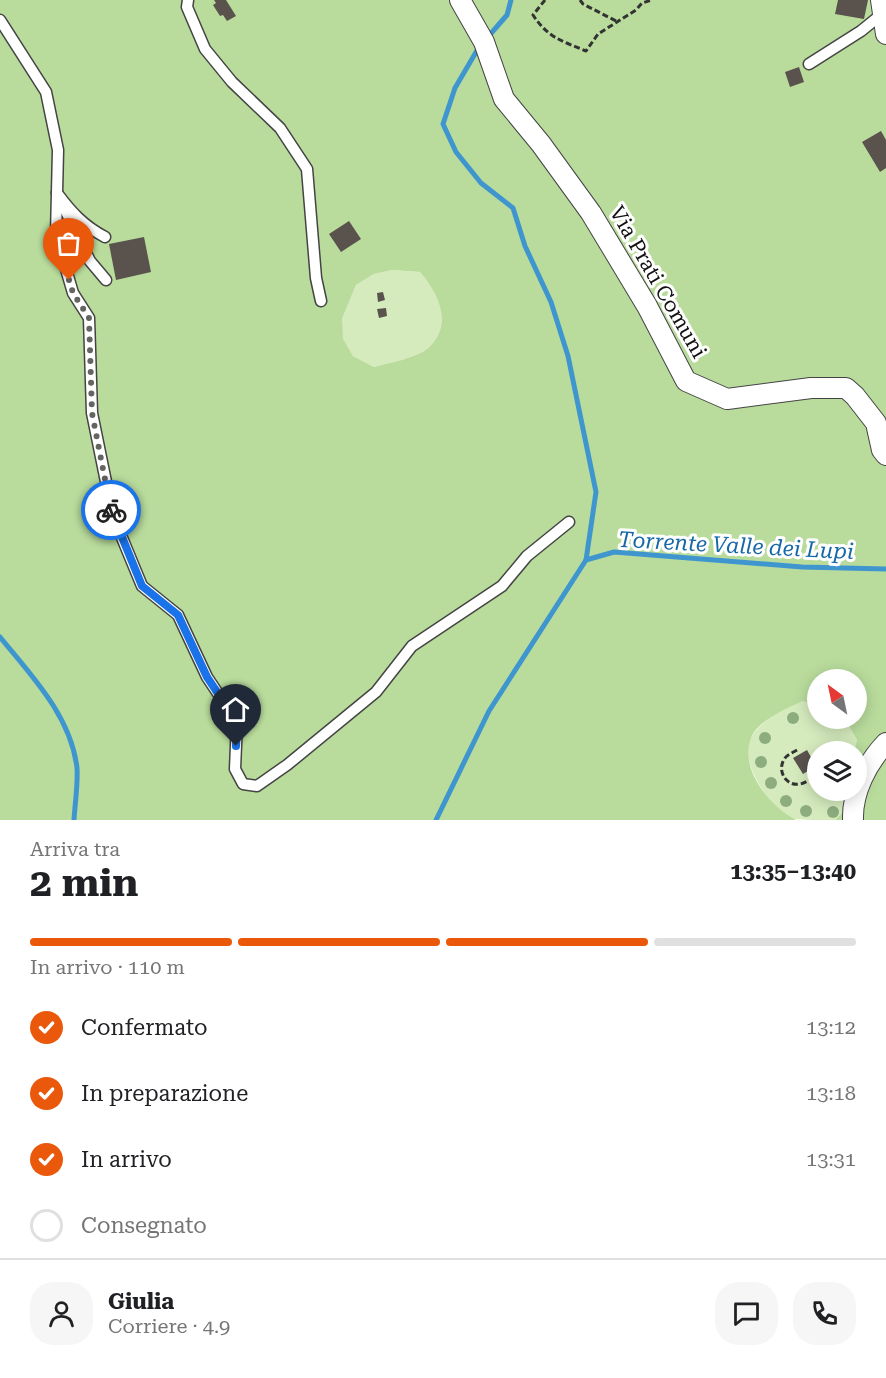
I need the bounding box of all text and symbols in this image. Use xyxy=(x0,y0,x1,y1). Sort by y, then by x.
street label: Via Prati Comuni xyxy=(605,202,711,362)
pin xyxy=(43,218,94,280)
icon: bag xyxy=(52,227,85,260)
courier xyxy=(81,480,141,540)
icon: bike xyxy=(95,494,128,527)
water label: Torrente Valle dei Lupi xyxy=(618,527,854,564)
north arrow xyxy=(807,669,867,729)
map controls xyxy=(807,669,867,801)
pin xyxy=(210,684,261,746)
icon: home xyxy=(219,693,252,726)
button: layers xyxy=(807,741,867,801)
text: Arriva tra xyxy=(30,837,120,861)
text: 13:35–13:40 xyxy=(730,859,856,884)
text: 2 min xyxy=(30,860,138,906)
text: In arrivo · 110 m xyxy=(30,955,185,979)
icon: check xyxy=(30,1011,63,1044)
text: Confermato xyxy=(81,1015,207,1040)
text: 13:12 xyxy=(806,1015,856,1039)
icon: check xyxy=(30,1077,63,1110)
text: In preparazione xyxy=(81,1081,248,1106)
text: 13:18 xyxy=(806,1081,856,1105)
icon: check xyxy=(30,1143,63,1176)
text: In arrivo xyxy=(81,1147,172,1172)
text: 13:31 xyxy=(806,1147,856,1171)
text: Consegnato xyxy=(81,1213,207,1238)
button: person xyxy=(30,1282,93,1345)
button: chat xyxy=(715,1282,778,1345)
button: phone xyxy=(793,1282,856,1345)
text: Giulia xyxy=(108,1289,174,1314)
text: Corriere · 4.9 xyxy=(108,1314,230,1338)

